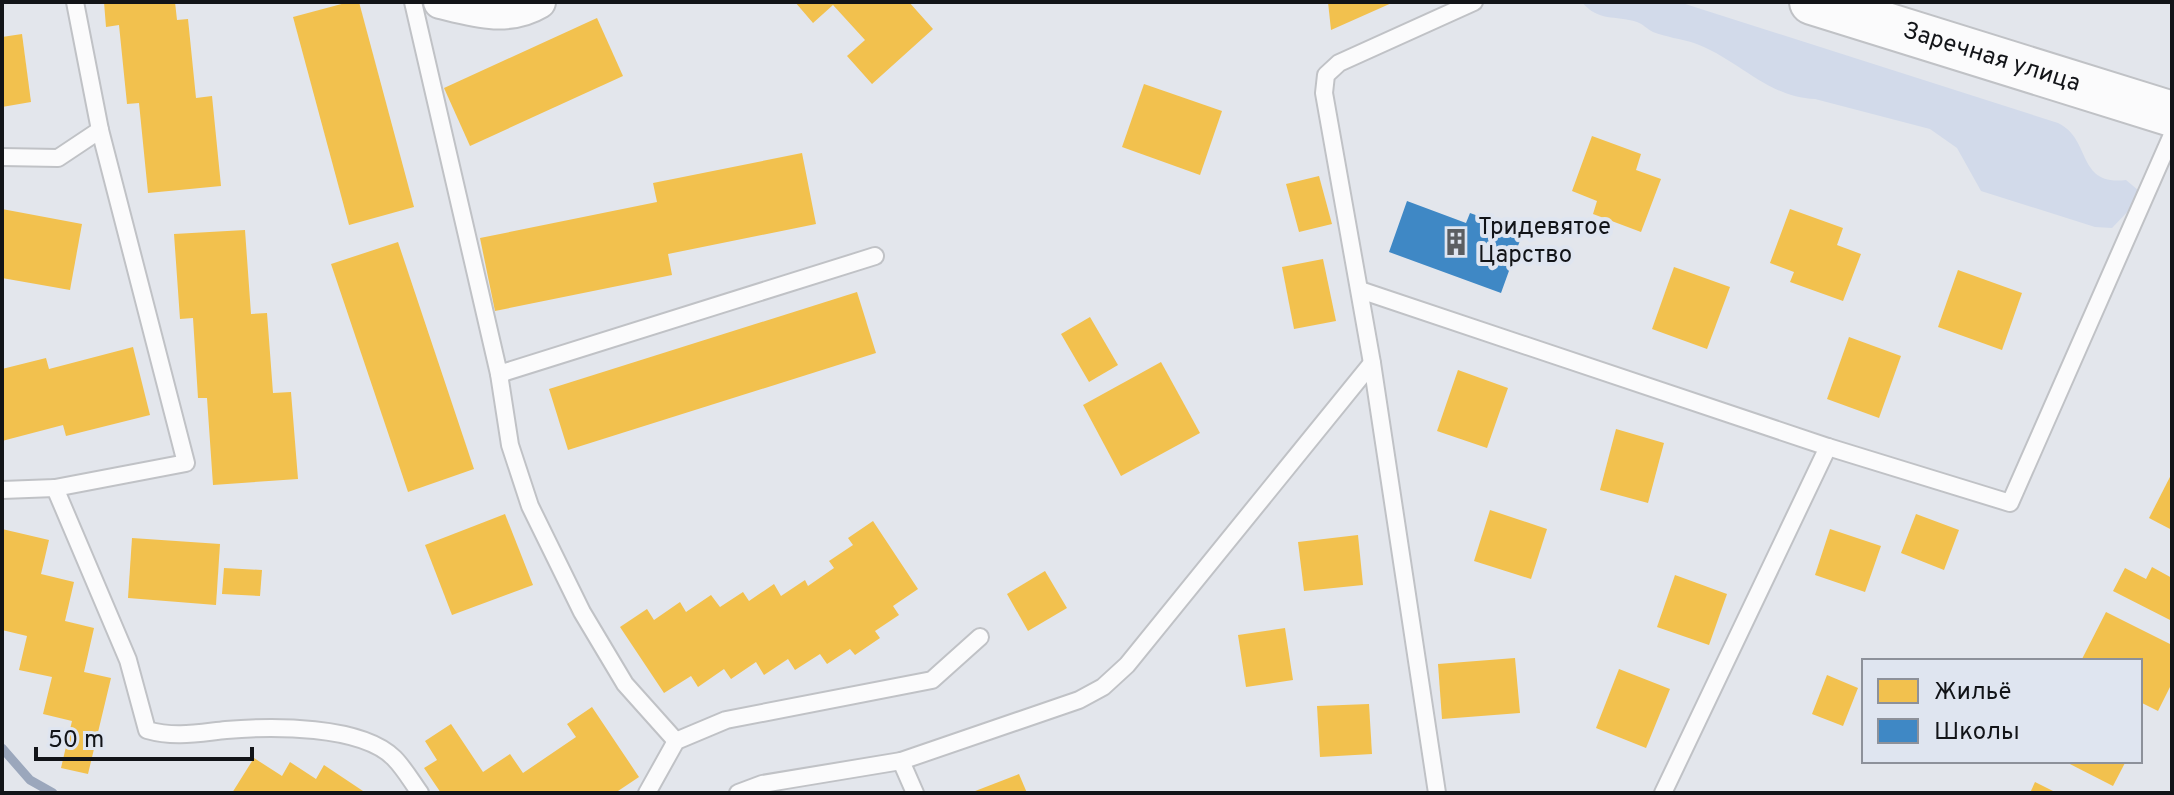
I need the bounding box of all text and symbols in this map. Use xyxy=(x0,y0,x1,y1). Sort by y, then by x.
street label: Заречная улица xyxy=(1899,16,2084,100)
place label: Тридевятое Царство xyxy=(1478,213,1611,271)
building icon: Тридевятое Царство xyxy=(1441,227,1471,257)
legend xyxy=(1862,659,2142,763)
text: Жильё xyxy=(1934,678,2011,708)
scale bar xyxy=(36,711,252,761)
text: Школы xyxy=(1934,718,2020,748)
text: 50 m xyxy=(48,726,104,756)

